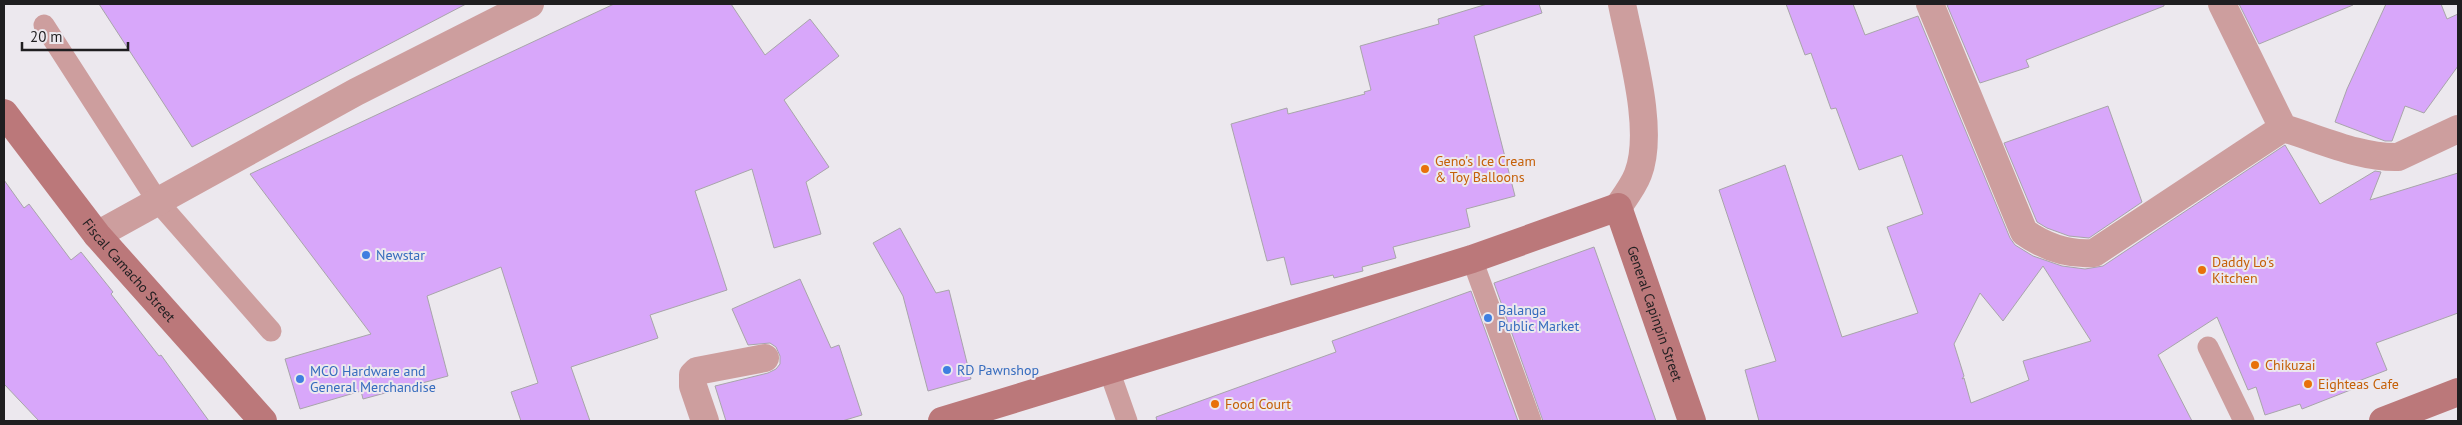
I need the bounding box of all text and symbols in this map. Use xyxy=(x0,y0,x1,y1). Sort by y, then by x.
scale bar xyxy=(22,20,129,52)
text: 20 m xyxy=(30,27,63,46)
place label: Geno's Ice Cream & Toy Balloons xyxy=(1435,152,1536,186)
marker: Geno's Ice Cream & Toy Balloons xyxy=(1419,163,1431,175)
street label: Fiscal Camacho Street xyxy=(79,215,180,326)
street label: General Capinpin Street xyxy=(1623,243,1687,384)
place label: Newstar xyxy=(376,246,425,264)
marker: Newstar xyxy=(360,249,372,261)
place label: Daddy Lo's Kitchen xyxy=(2212,253,2274,287)
marker: Daddy Lo's Kitchen xyxy=(2196,264,2208,276)
place label: Balanga Public Market xyxy=(1498,301,1579,335)
marker: Balanga Public Market xyxy=(1482,312,1494,324)
place label: Chikuzai xyxy=(2265,356,2316,374)
marker: Chikuzai xyxy=(2249,359,2261,371)
place label: RD Pawnshop xyxy=(957,361,1039,379)
place label: MCO Hardware and General Merchandise xyxy=(310,362,436,396)
marker: RD Pawnshop xyxy=(941,364,953,376)
marker: MCO Hardware and General Merchandise xyxy=(294,373,306,385)
place label: Eighteas Cafe xyxy=(2318,375,2399,393)
marker: Eighteas Cafe xyxy=(2302,378,2314,390)
place label: Food Court xyxy=(1225,395,1291,413)
marker: Food Court xyxy=(1209,398,1221,410)

